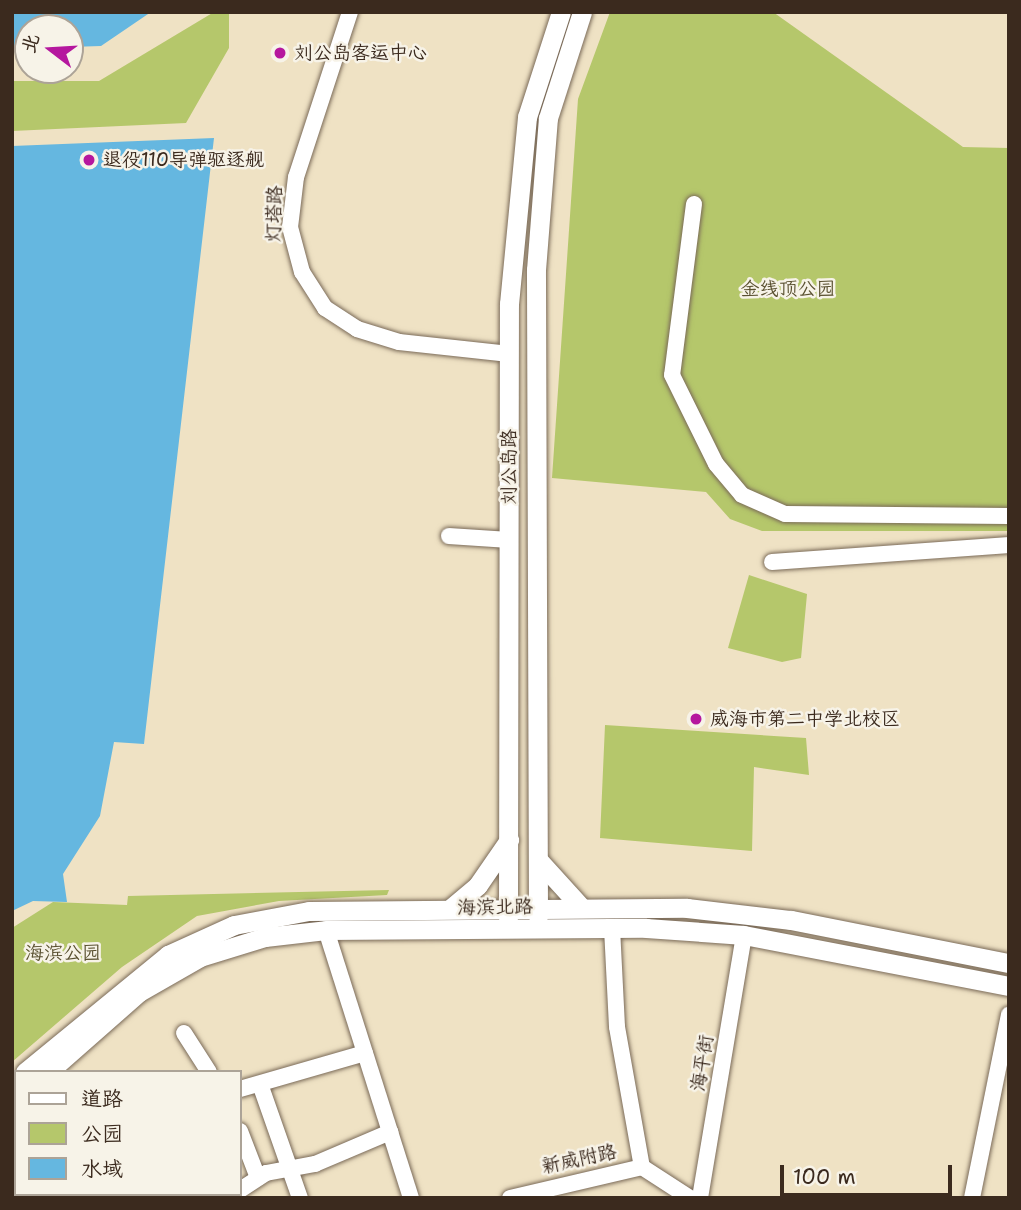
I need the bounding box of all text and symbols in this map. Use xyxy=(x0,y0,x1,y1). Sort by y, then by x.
north arrow xyxy=(14,14,84,84)
text: 北 xyxy=(16,31,45,56)
place label: 刘公岛客运中心 xyxy=(294,42,427,64)
marker: 刘公岛客运中心 xyxy=(272,45,288,61)
place label: 退役110导弹驱逐舰 xyxy=(103,149,264,171)
marker: 退役110导弹驱逐舰 xyxy=(81,152,97,168)
street label: 灯塔路 xyxy=(262,185,286,243)
park label: 金线顶公园 xyxy=(741,278,835,300)
street label: 刘公岛路 xyxy=(498,429,520,505)
place label: 威海市第二中学北校区 xyxy=(710,708,900,730)
marker: 威海市第二中学北校区 xyxy=(688,711,704,727)
street label: 海滨北路 xyxy=(457,895,533,919)
park label: 海滨公园 xyxy=(25,942,101,964)
street label: 海平街 xyxy=(686,1033,718,1093)
legend xyxy=(14,1070,242,1196)
text: 道路 xyxy=(81,1085,123,1113)
text: 公园 xyxy=(81,1120,123,1148)
street label: 新威附路 xyxy=(539,1140,619,1178)
scale bar xyxy=(783,1150,954,1194)
text: 水域 xyxy=(81,1155,123,1183)
text: 100 m xyxy=(793,1163,856,1191)

